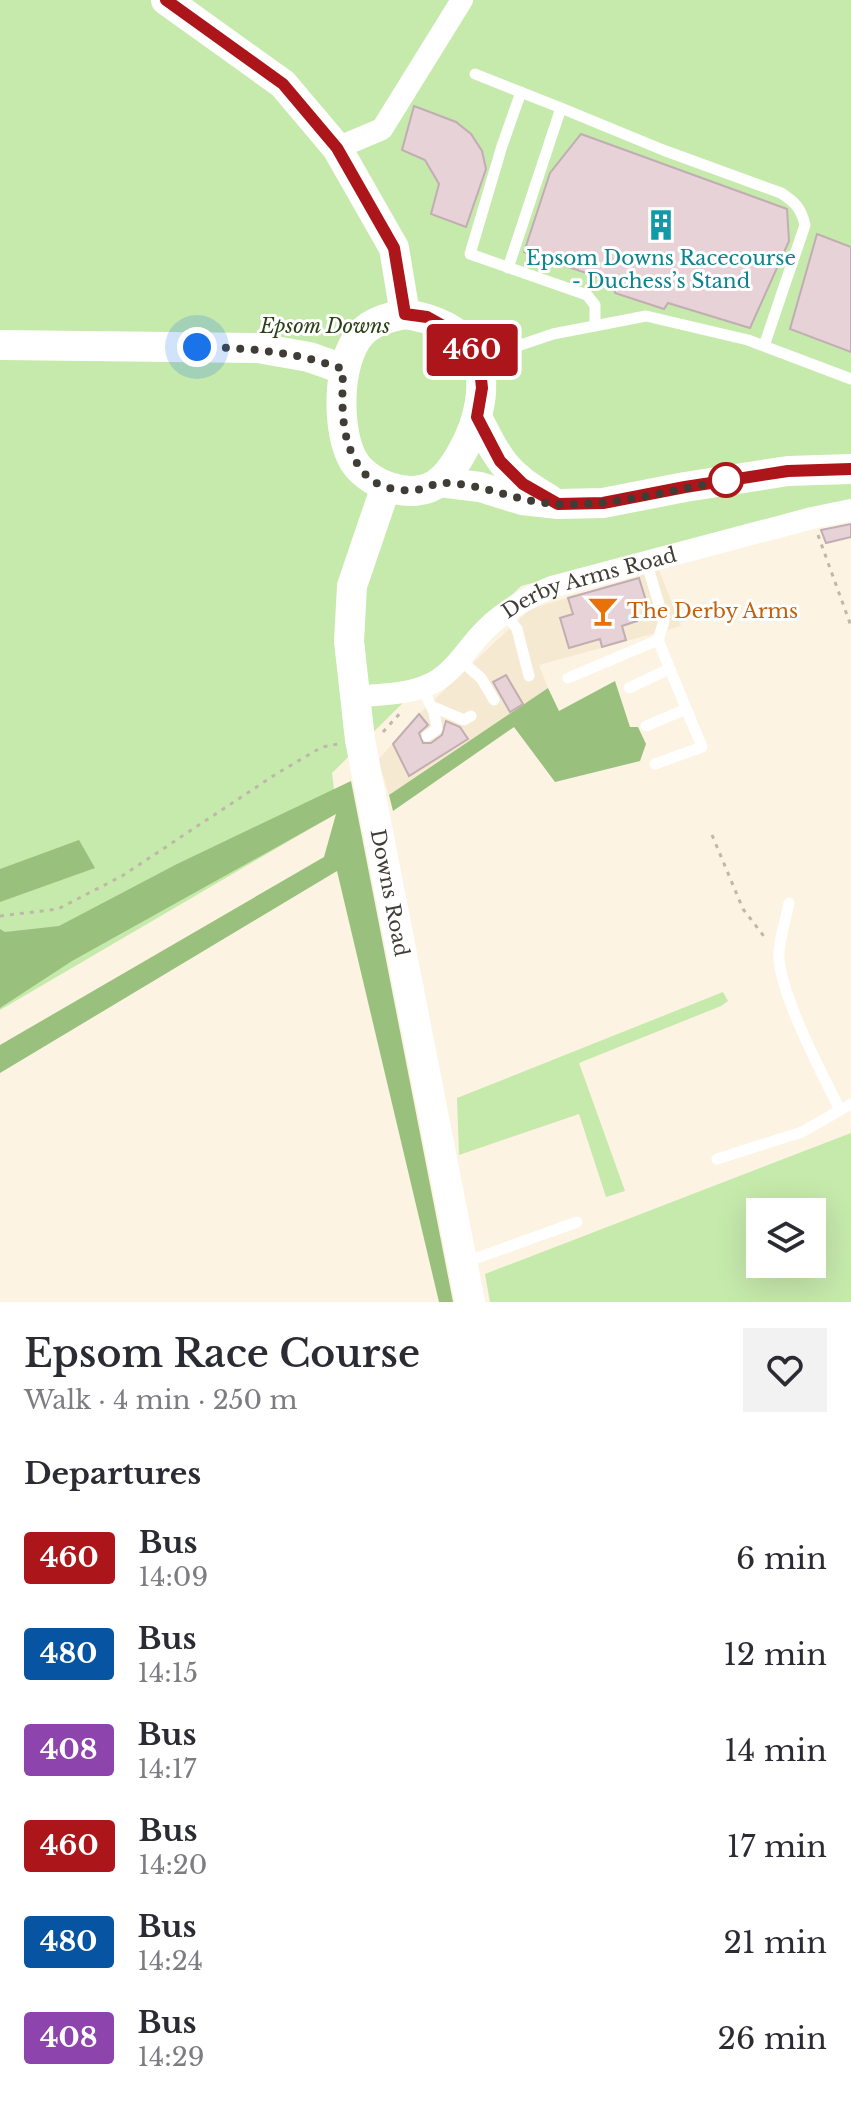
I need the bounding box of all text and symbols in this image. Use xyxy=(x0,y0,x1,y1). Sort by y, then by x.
building icon: Epsom Downs Racecourse - Duchess’s Stand xyxy=(644,208,678,242)
place label: Epsom Downs Racecourse - Duchess’s Stand xyxy=(526,246,796,293)
park label: Epsom Downs xyxy=(259,314,390,338)
line badge: 460 xyxy=(426,324,518,376)
your location xyxy=(177,327,217,367)
text: 460 xyxy=(443,332,501,367)
unlabelled marker xyxy=(709,463,743,497)
street label: Derby Arms Road xyxy=(497,543,679,623)
bar icon: The Derby Arms xyxy=(586,594,620,628)
place label: The Derby Arms xyxy=(627,599,798,623)
street label: Downs Road xyxy=(366,827,414,959)
map controls xyxy=(746,1198,826,1278)
button: layers xyxy=(746,1198,826,1278)
button: heart xyxy=(743,1328,827,1412)
text: Epsom Race Course xyxy=(24,1330,420,1377)
text: Walk · 4 min · 250 m xyxy=(24,1384,298,1416)
text: Departures xyxy=(24,1455,201,1492)
text: Bus xyxy=(139,1524,198,1561)
text: 460 xyxy=(40,1540,99,1575)
text: 6 min xyxy=(736,1540,827,1577)
text: 14:09 xyxy=(139,1561,208,1593)
text: Bus xyxy=(138,1620,197,1657)
text: 480 xyxy=(40,1636,98,1671)
text: 12 min xyxy=(723,1636,827,1673)
text: 14:15 xyxy=(138,1657,198,1689)
text: Bus xyxy=(138,1716,197,1753)
text: 408 xyxy=(40,1732,98,1767)
text: 14 min xyxy=(724,1732,827,1769)
text: 14:17 xyxy=(138,1753,196,1785)
text: Bus xyxy=(139,1812,198,1849)
text: 460 xyxy=(40,1828,99,1863)
text: 17 min xyxy=(727,1828,827,1865)
text: 14:20 xyxy=(139,1849,207,1881)
text: Bus xyxy=(138,1908,197,1945)
text: 480 xyxy=(40,1924,98,1959)
text: 21 min xyxy=(723,1924,827,1961)
text: 14:24 xyxy=(138,1945,203,1977)
text: Bus xyxy=(138,2004,197,2041)
text: 408 xyxy=(40,2020,98,2055)
text: 26 min xyxy=(718,2020,827,2057)
text: 14:29 xyxy=(138,2041,204,2073)

